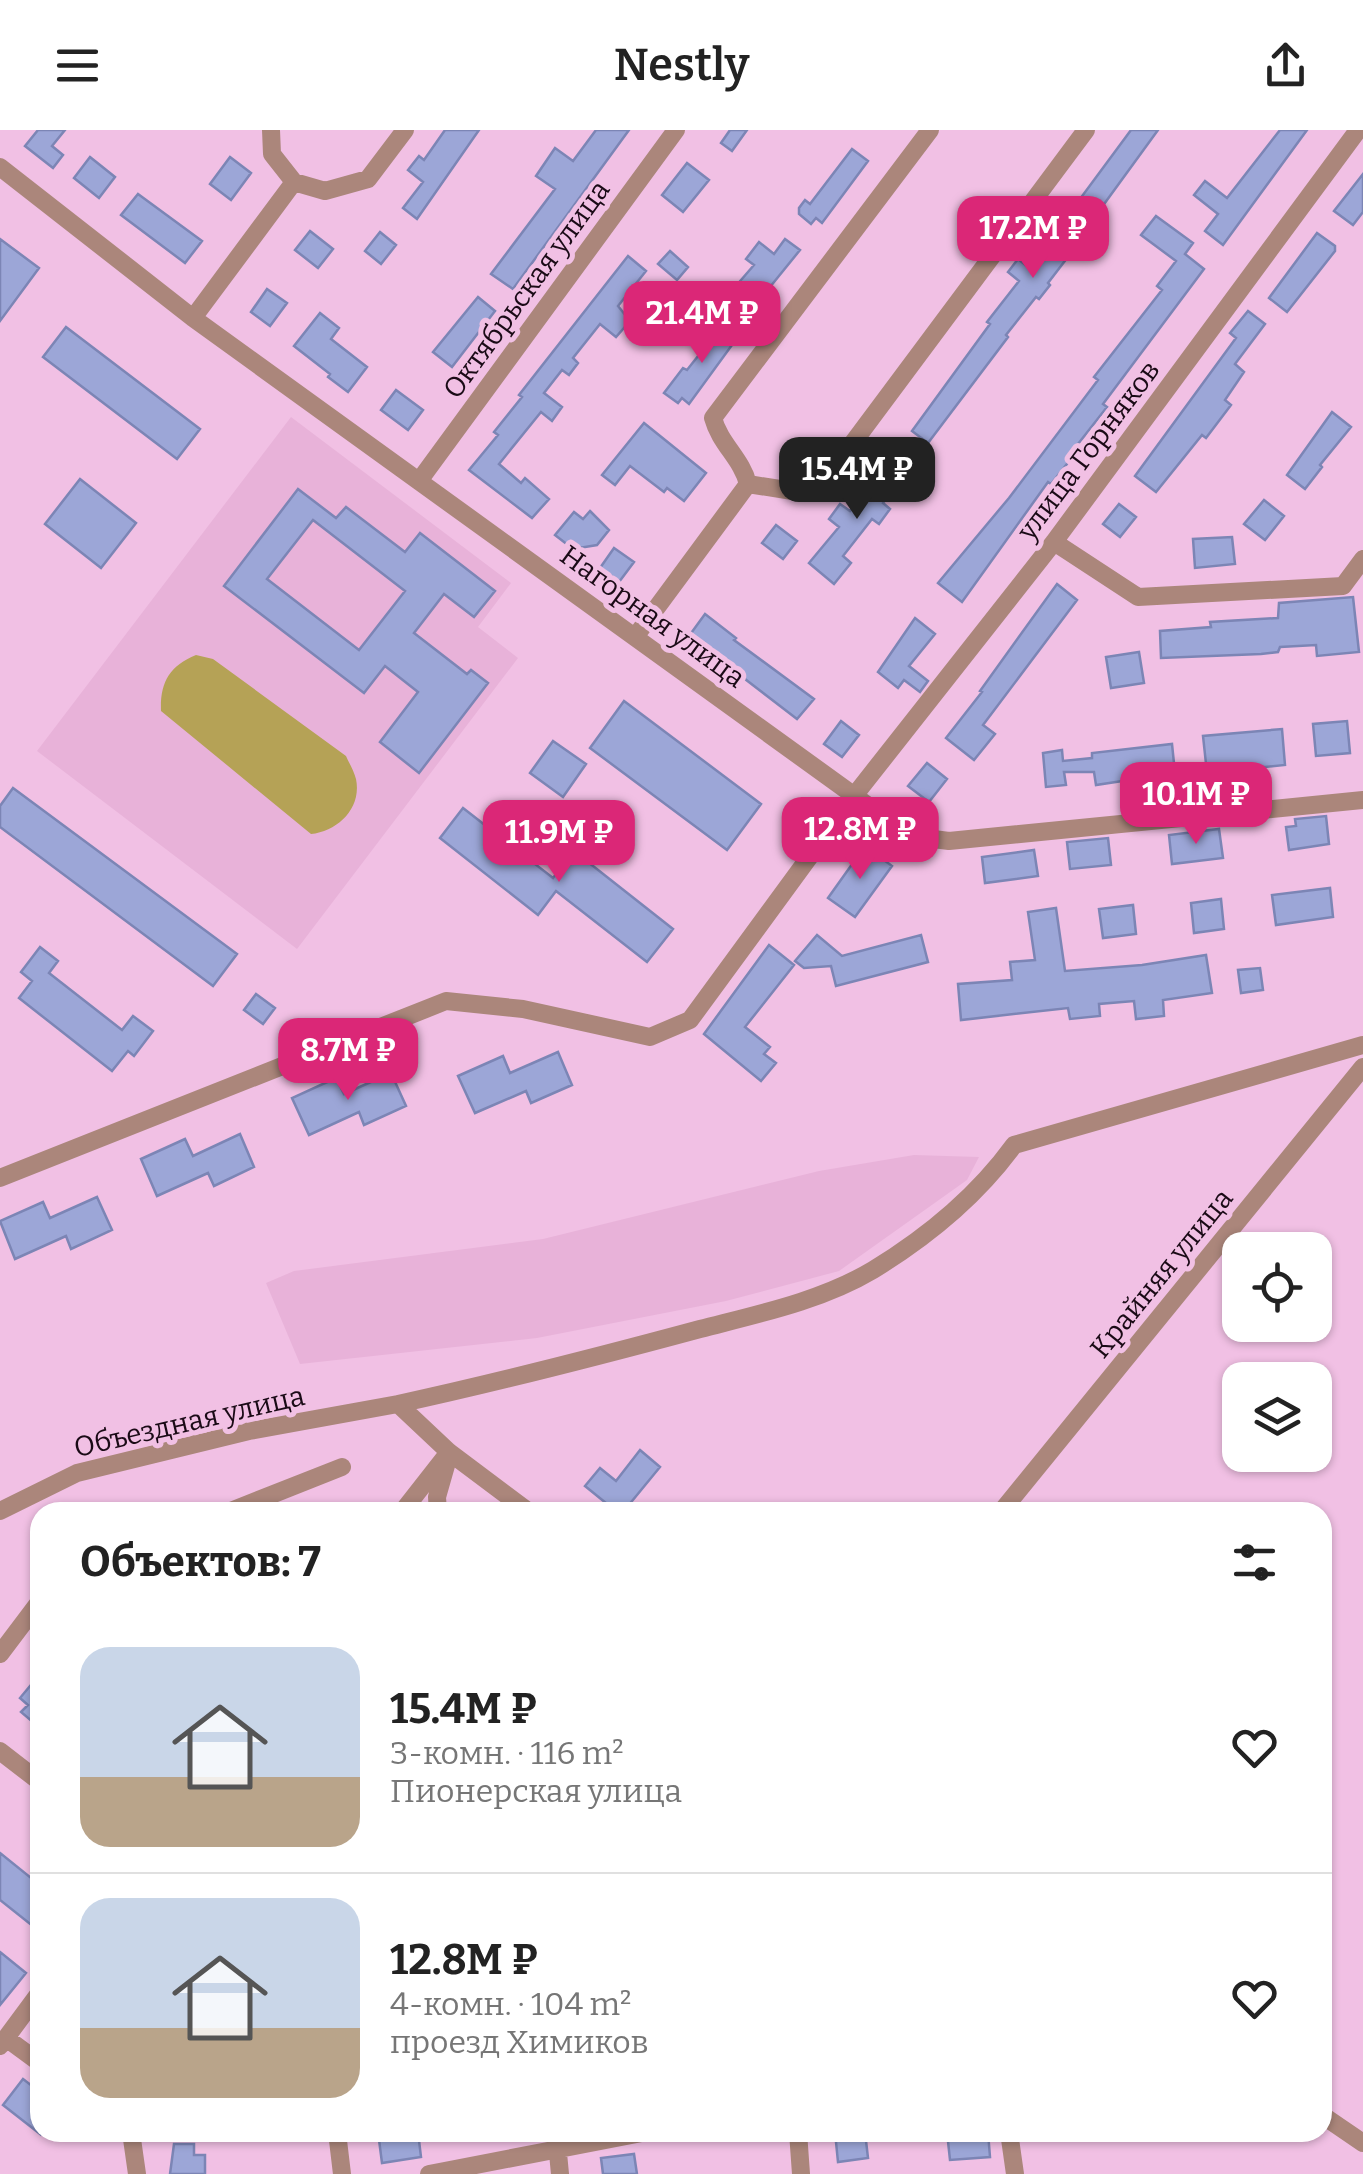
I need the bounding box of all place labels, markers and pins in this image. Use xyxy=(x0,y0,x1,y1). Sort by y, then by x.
pin: 17.2M ₽ xyxy=(941,196,1125,281)
pin: 21.4M ₽ xyxy=(610,281,794,366)
pin: 15.4M ₽ xyxy=(765,437,949,522)
pin: 10.1M ₽ xyxy=(1104,762,1288,847)
pin: 12.8M ₽ xyxy=(768,797,952,882)
pin: 11.9M ₽ xyxy=(467,800,651,885)
pin: 8.7M ₽ xyxy=(267,1018,429,1103)

